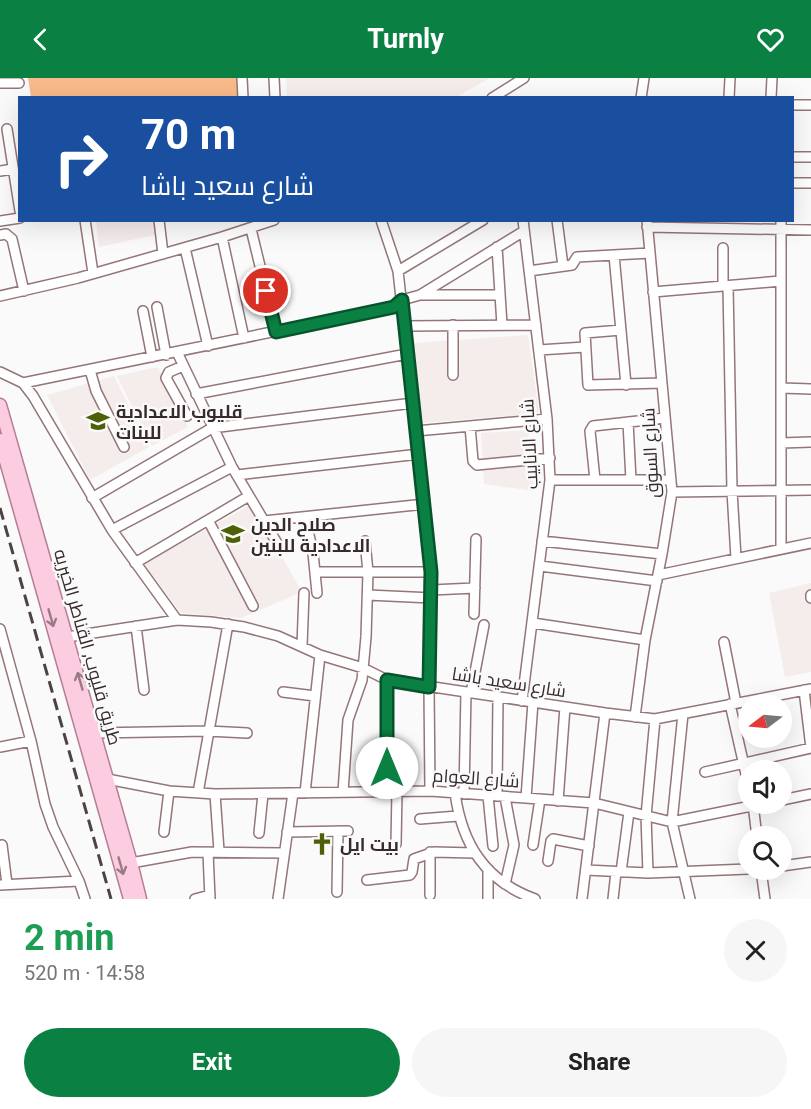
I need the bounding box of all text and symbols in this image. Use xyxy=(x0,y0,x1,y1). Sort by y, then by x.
icon: back xyxy=(24,23,57,56)
text: Turnly xyxy=(367,23,444,55)
icon: heart xyxy=(754,23,787,56)
text: 70 m xyxy=(141,110,236,159)
icon: right xyxy=(42,120,120,198)
text: شارع سعيد باشا xyxy=(141,170,314,202)
pin xyxy=(240,265,291,316)
icon: arrive xyxy=(249,274,282,307)
street label: شارع الانابيب xyxy=(516,398,544,490)
place label: قليوب الاعدادية للبنات xyxy=(116,401,243,443)
street label: شارع السوق xyxy=(637,407,665,499)
school or university icon: قليوب الاعدادية للبنات xyxy=(85,408,111,434)
place label: صلاح الدين الاعدادية للبنين xyxy=(251,514,370,557)
school or university icon: صلاح الدين الاعدادية للبنين xyxy=(220,521,246,547)
street label: طريق قليوب, القناطر الخيريه xyxy=(48,546,126,748)
one-way arrow xyxy=(45,608,57,627)
street label: شارع سعيد باشا xyxy=(450,663,568,703)
one-way arrow xyxy=(73,672,85,691)
north arrow xyxy=(738,694,792,748)
map controls xyxy=(738,694,792,880)
position arrow xyxy=(355,736,419,800)
button: sound xyxy=(738,760,792,814)
street label: شارع العوام xyxy=(432,764,520,794)
button: search xyxy=(738,826,792,880)
church icon: بيت ايل xyxy=(309,831,335,857)
place label: بيت ايل xyxy=(340,834,399,856)
one-way arrow xyxy=(116,856,127,875)
text: 2 min xyxy=(24,917,115,959)
button: close xyxy=(724,919,787,982)
text: 520 m · 14:58 xyxy=(24,961,145,985)
button: Exit xyxy=(24,1028,400,1097)
button: Share xyxy=(412,1028,787,1097)

